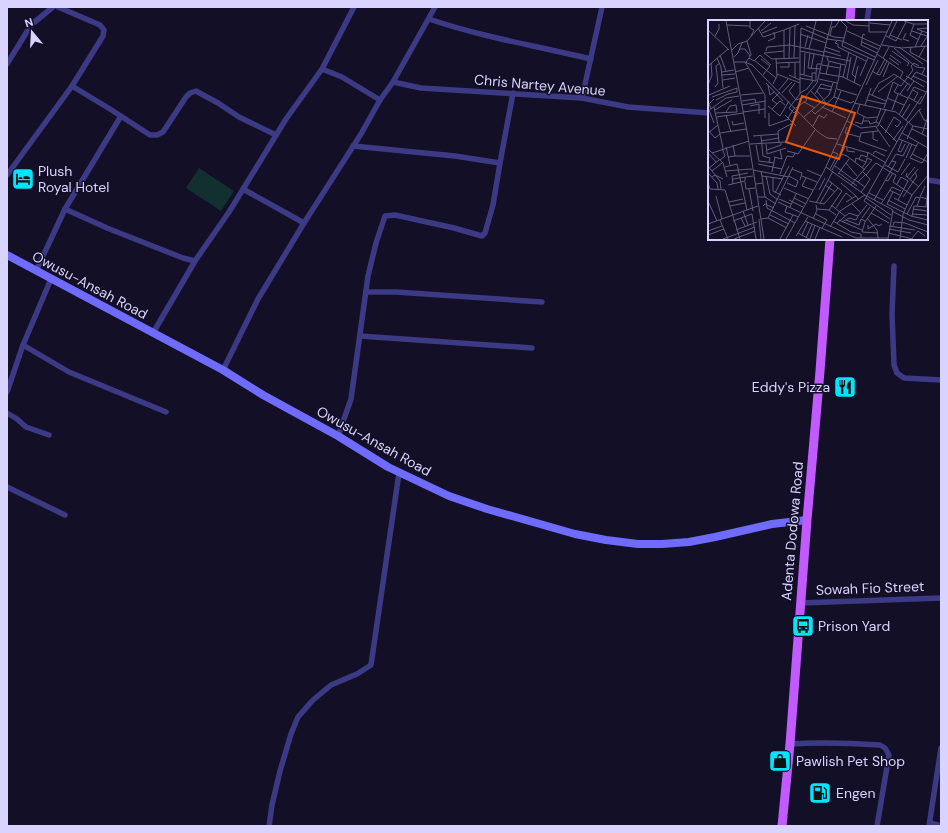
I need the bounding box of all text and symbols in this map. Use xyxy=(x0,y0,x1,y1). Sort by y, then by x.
north arrow xyxy=(12,12,52,52)
text: N xyxy=(23,15,35,30)
inset map xyxy=(708,20,928,240)
street label: Chris Nartey Avenue xyxy=(474,70,607,100)
place label: Plush Royal Hotel xyxy=(38,162,109,196)
hotel icon: Plush Royal Hotel xyxy=(10,166,36,192)
street label: Owusu-Ansah Road xyxy=(29,247,151,323)
restaurant icon: Eddy's Pizza xyxy=(832,374,858,400)
place label: Eddy's Pizza xyxy=(752,378,830,396)
street label: Owusu-Ansah Road xyxy=(314,402,434,480)
street label: Adenta Dodowa Road xyxy=(777,461,807,601)
street label: Sowah Fio Street xyxy=(815,577,925,599)
bus stop icon: Prison Yard xyxy=(790,613,816,639)
place label: Prison Yard xyxy=(818,617,890,635)
shop icon: Pawlish Pet Shop xyxy=(767,748,793,774)
place label: Pawlish Pet Shop xyxy=(796,752,905,770)
fuel station icon: Engen xyxy=(807,780,833,806)
place label: Engen xyxy=(836,784,875,802)

